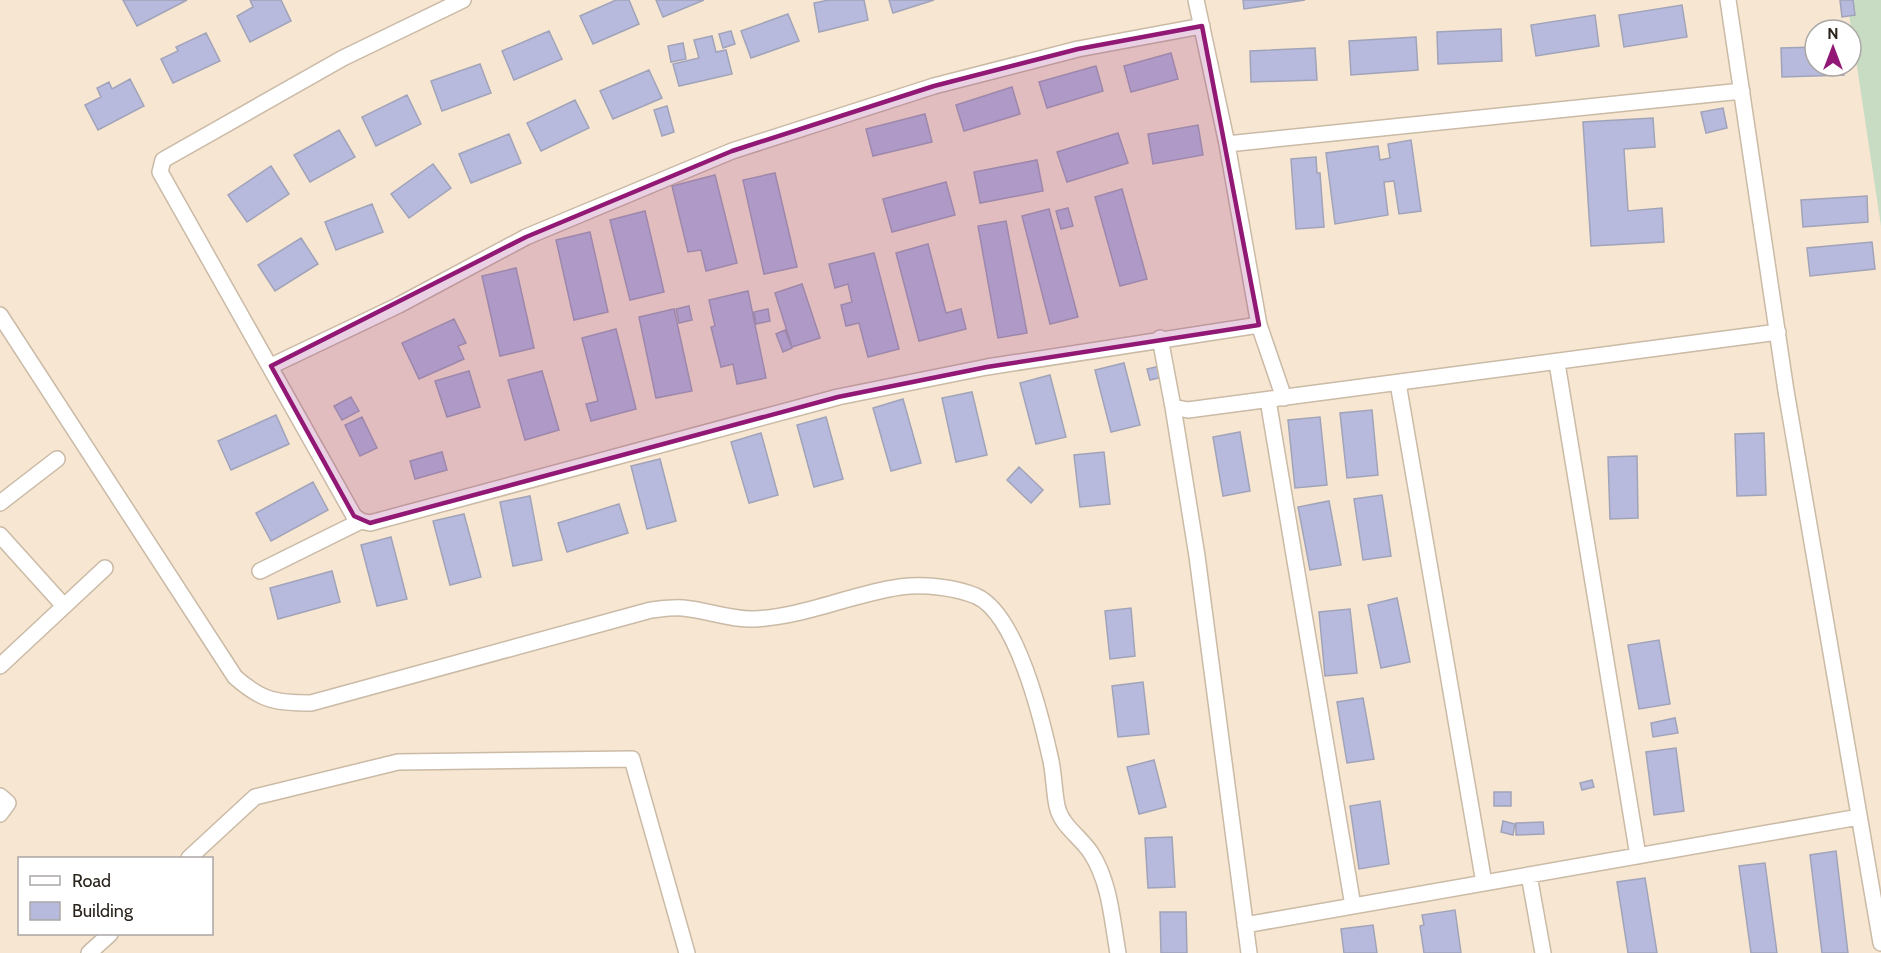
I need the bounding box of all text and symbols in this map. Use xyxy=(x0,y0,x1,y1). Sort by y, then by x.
north arrow xyxy=(1803,18,1863,78)
text: N xyxy=(1827,24,1839,43)
legend xyxy=(18,857,213,935)
text: Road xyxy=(72,870,111,892)
text: Building xyxy=(72,900,134,922)

